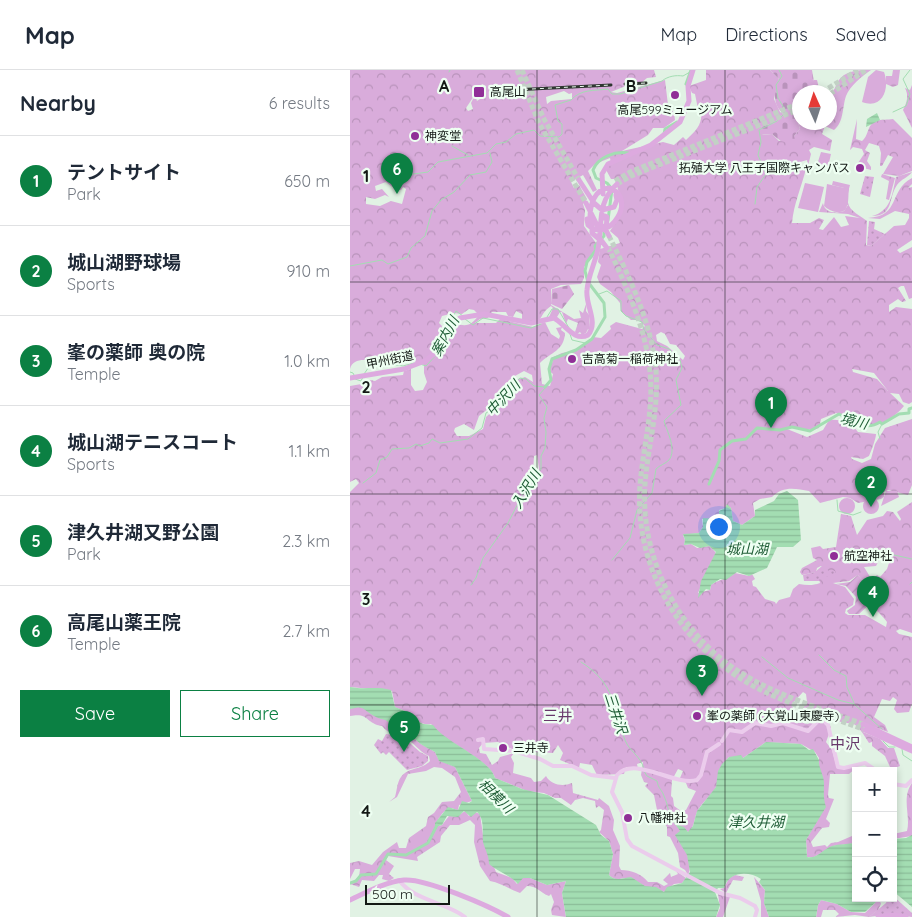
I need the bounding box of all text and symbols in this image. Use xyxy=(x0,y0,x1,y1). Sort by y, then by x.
text: Map xyxy=(25,20,75,50)
text: Map xyxy=(660,23,697,46)
text: Directions xyxy=(725,23,808,46)
text: Saved xyxy=(836,23,887,46)
text: A xyxy=(439,76,450,96)
text: B xyxy=(626,76,636,96)
place label: 高尾山 xyxy=(490,84,526,99)
marker: 高尾山 xyxy=(472,85,486,99)
north arrow xyxy=(792,85,837,130)
marker: 高尾599ミュージアム xyxy=(669,89,681,101)
text: Nearby xyxy=(20,90,96,116)
text: 6 results xyxy=(269,93,330,113)
place label: 高尾599ミュージアム xyxy=(618,102,732,117)
place label: 神変堂 xyxy=(425,128,461,143)
marker: 神変堂 xyxy=(409,130,421,142)
pin: 6 xyxy=(381,153,413,194)
text: テントサイト xyxy=(67,160,181,184)
place label: 拓殖大学 八王子国際キャンパス xyxy=(679,160,850,175)
marker: 拓殖大学 八王子国際キャンパス xyxy=(854,162,866,174)
text: 1 xyxy=(363,166,369,186)
text: 1 xyxy=(33,171,39,191)
text: 650 m xyxy=(284,171,330,191)
text: Park xyxy=(67,184,101,204)
text: 城山湖野球場 xyxy=(67,250,181,274)
text: 2 xyxy=(31,261,41,281)
text: 910 m xyxy=(287,261,330,281)
text: Sports xyxy=(67,274,115,294)
water label: 案内川 xyxy=(427,311,464,359)
text: 峯の薬師 奥の院 xyxy=(67,340,205,364)
street label: 甲州街道 xyxy=(365,347,415,372)
text: 3 xyxy=(32,351,40,371)
text: 1.0 km xyxy=(284,351,330,371)
place label: 吉高菊一稲荷神社 xyxy=(582,351,678,366)
marker: 吉高菊一稲荷神社 xyxy=(566,353,578,365)
text: Temple xyxy=(67,364,121,384)
water label: 中沢川 xyxy=(482,375,525,419)
text: 2 xyxy=(361,377,371,397)
pin: 1 xyxy=(755,387,787,428)
water label: 境川 xyxy=(838,409,872,434)
text: 城山湖テニスコート xyxy=(67,430,238,454)
text: 4 xyxy=(31,441,41,461)
text: 1.1 km xyxy=(288,441,330,461)
text: Sports xyxy=(67,454,115,474)
water label: 入沢川 xyxy=(507,465,546,512)
pin: 2 xyxy=(855,466,887,507)
your location xyxy=(706,514,732,540)
text: 津久井湖又野公園 xyxy=(67,520,219,544)
text: 5 xyxy=(31,531,41,551)
text: 2.3 km xyxy=(282,531,330,551)
water label: 城山湖 xyxy=(726,540,770,558)
text: Park xyxy=(67,544,101,564)
place label: 航空神社 xyxy=(844,548,892,563)
marker: 航空神社 xyxy=(828,550,840,562)
pin: 4 xyxy=(857,576,889,617)
text: 3 xyxy=(362,589,370,609)
text: 高尾山薬王院 xyxy=(67,610,181,634)
text: 6 xyxy=(32,621,40,641)
text: 2.7 km xyxy=(283,621,330,641)
text: Temple xyxy=(67,634,121,654)
pin: 3 xyxy=(686,655,718,696)
button: Save xyxy=(20,690,170,737)
button: Share xyxy=(180,690,330,737)
water label: 三井沢 xyxy=(601,690,632,738)
district label: 三井 xyxy=(543,706,573,725)
place label: 峯の薬師 (大覚山東慶寺) xyxy=(707,708,839,723)
marker: 峯の薬師 (大覚山東慶寺) xyxy=(691,710,703,722)
pin: 5 xyxy=(388,711,420,752)
district label: 中沢 xyxy=(830,734,860,753)
place label: 三井寺 xyxy=(513,740,549,755)
marker: 三井寺 xyxy=(497,742,509,754)
map controls xyxy=(852,767,897,902)
button: + xyxy=(852,767,897,812)
water label: 相模川 xyxy=(475,775,519,818)
text: 4 xyxy=(361,801,371,821)
place label: 八幡神社 xyxy=(638,810,686,825)
marker: 八幡神社 xyxy=(622,812,634,824)
button: − xyxy=(852,812,897,857)
water label: 津久井湖 xyxy=(728,813,786,831)
button: locate xyxy=(852,857,897,902)
scale bar xyxy=(365,882,450,905)
text: 500 m xyxy=(372,885,413,903)

